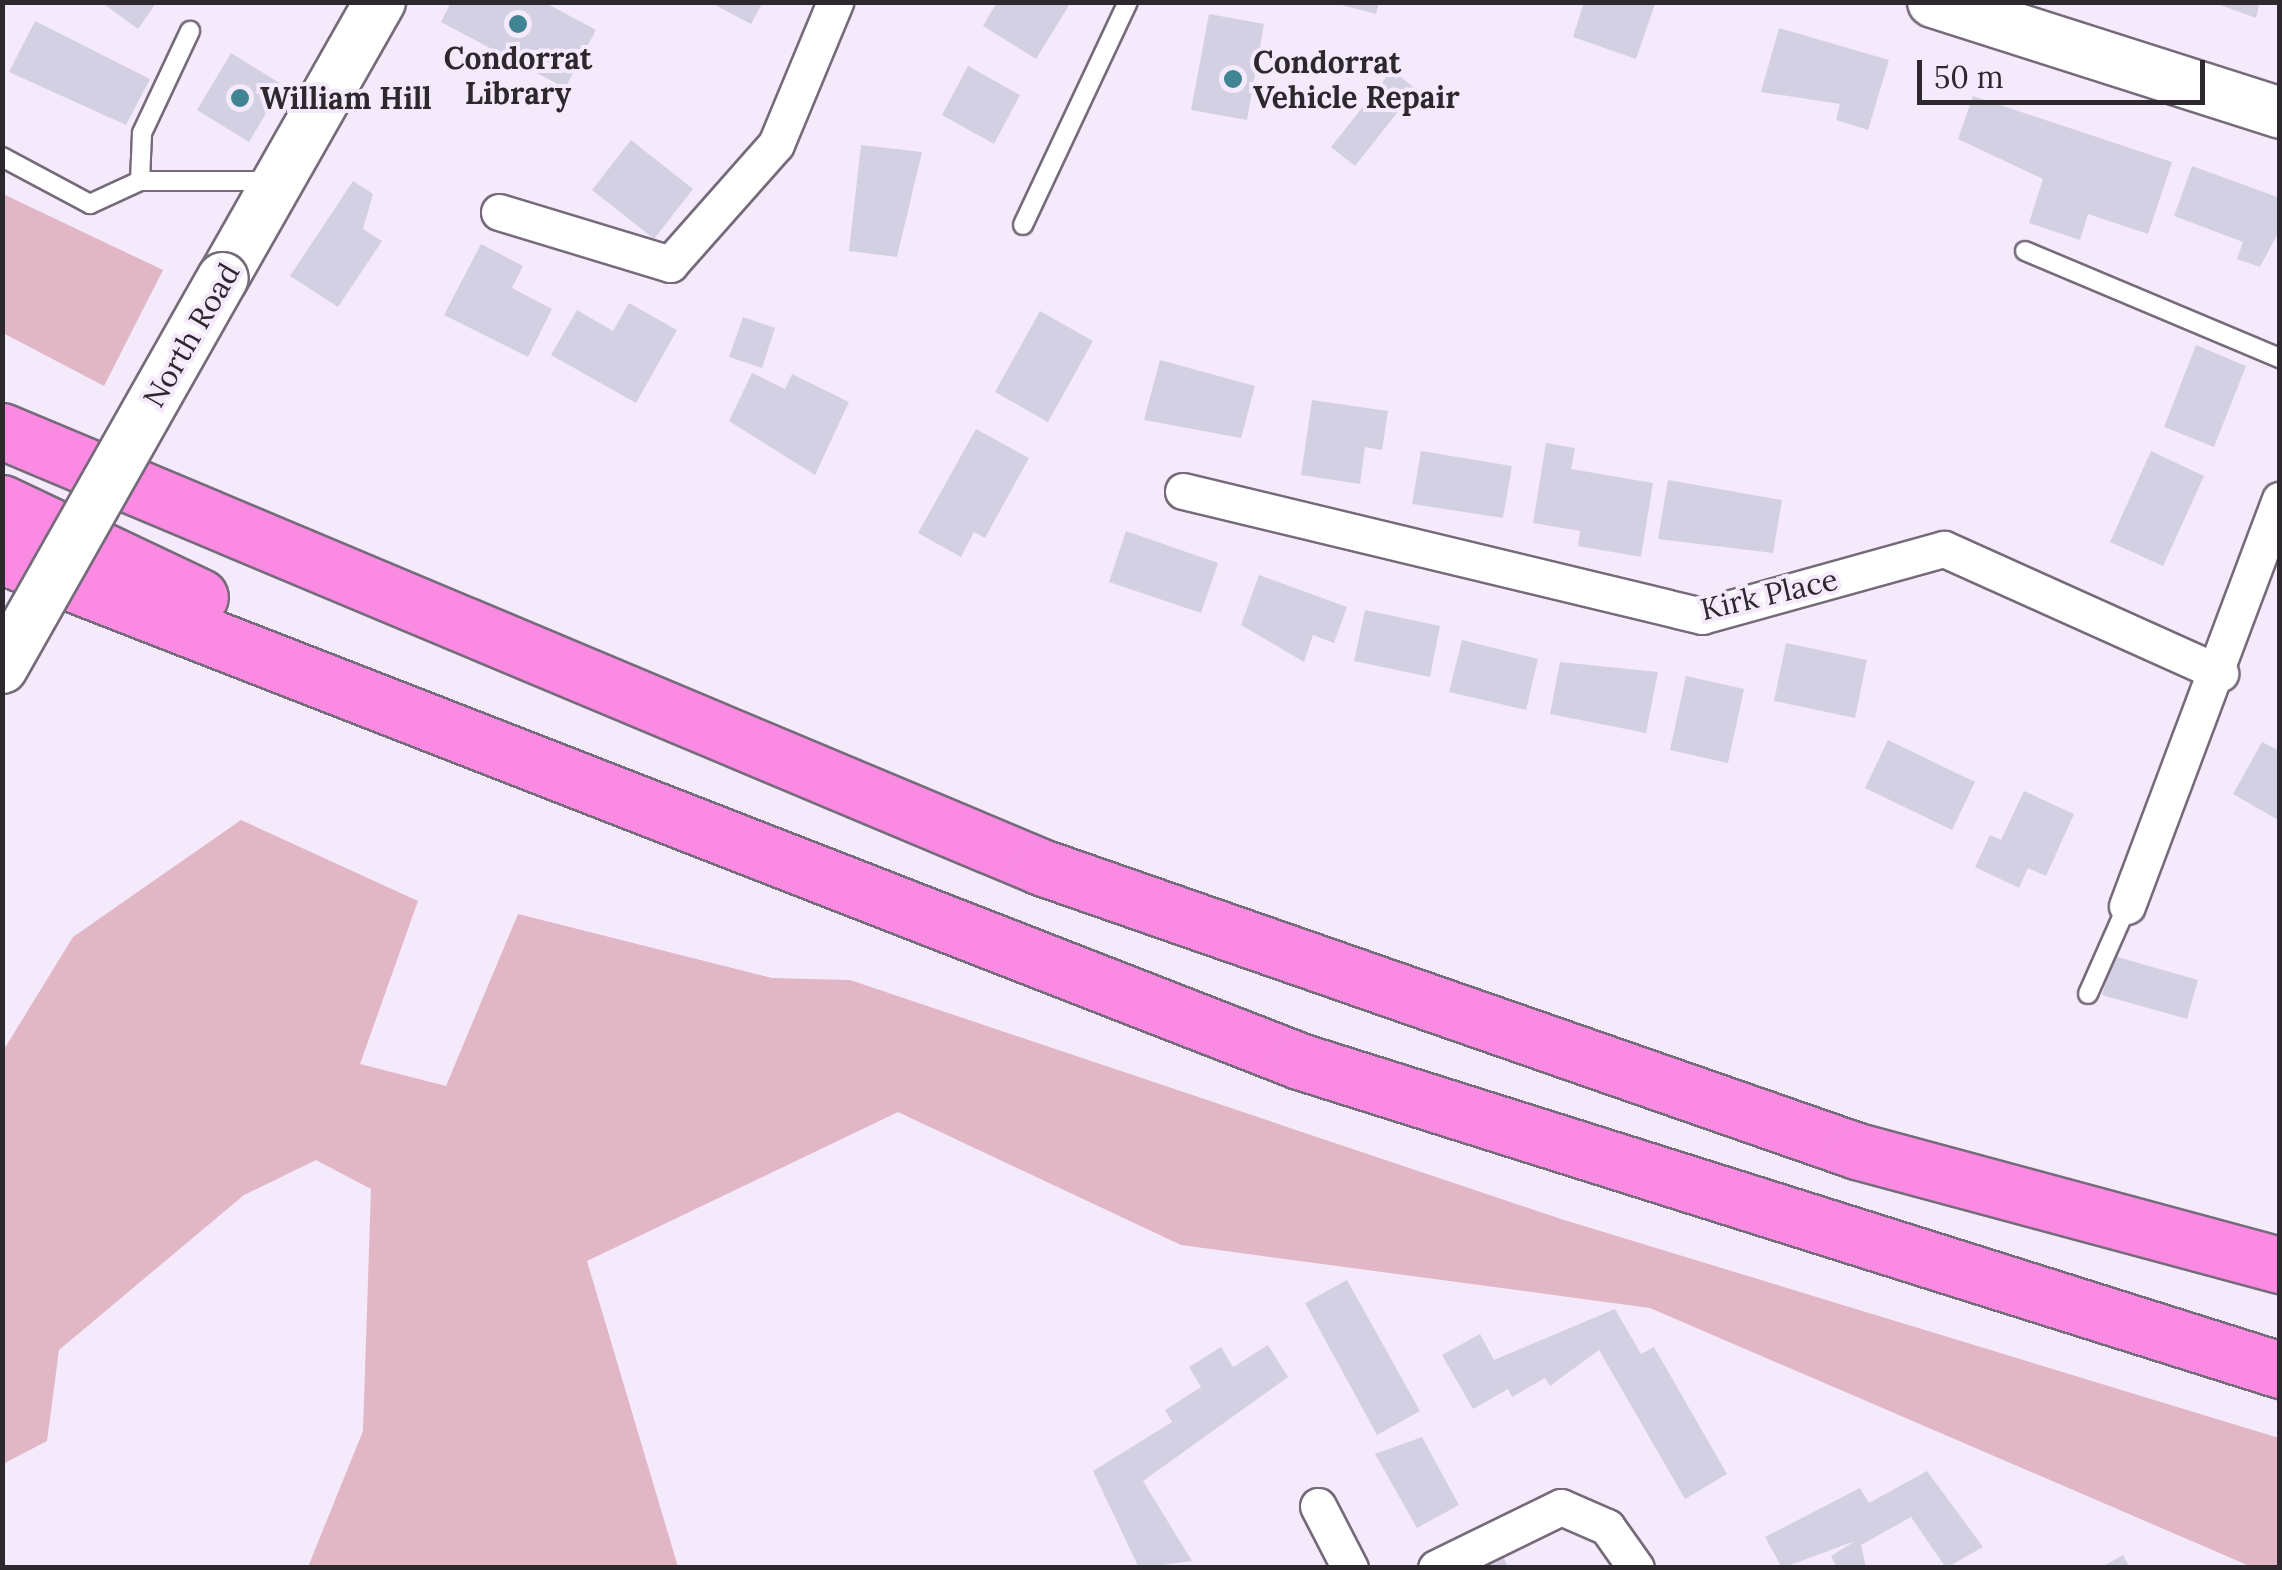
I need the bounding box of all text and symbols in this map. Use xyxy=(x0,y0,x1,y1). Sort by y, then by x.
marker: Condorrat Library xyxy=(507,13,529,35)
place label: Condorrat Library xyxy=(444,40,592,110)
scale bar xyxy=(1922,40,2210,102)
place label: Condorrat Vehicle Repair xyxy=(1253,44,1460,114)
text: 50 m xyxy=(1934,58,2004,96)
marker: Condorrat Vehicle Repair xyxy=(1222,68,1244,90)
place label: William Hill xyxy=(260,80,432,116)
marker: William Hill xyxy=(229,87,251,109)
street label: North Road xyxy=(135,257,247,413)
street label: Kirk Place xyxy=(1697,561,1841,627)

